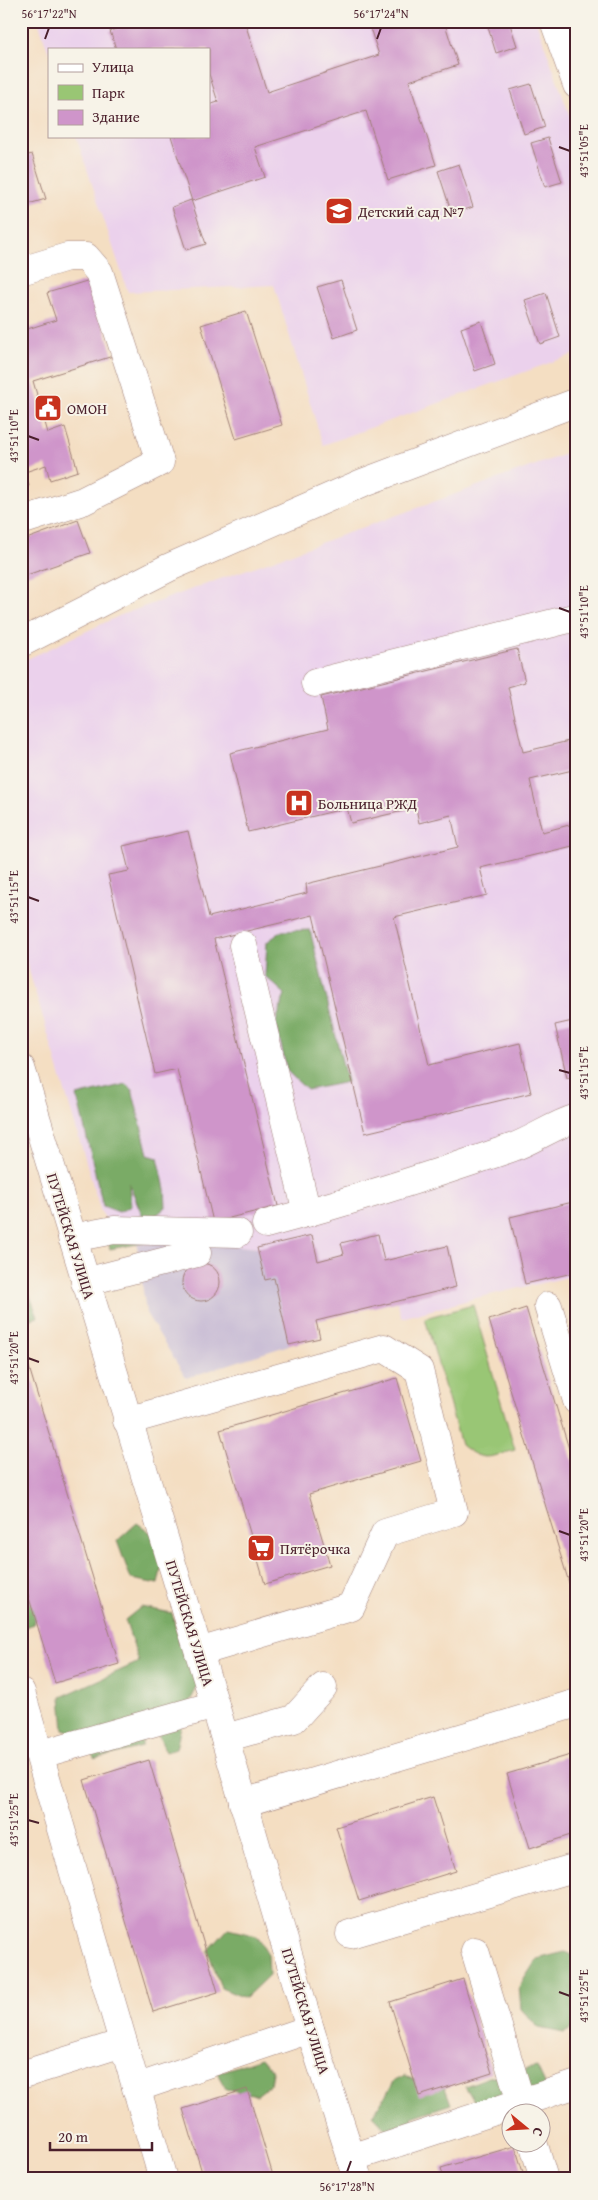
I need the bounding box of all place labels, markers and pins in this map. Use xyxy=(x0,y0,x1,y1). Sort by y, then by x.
school or university icon: Детский сад №7 xyxy=(324,196,354,226)
place label: Детский сад №7 xyxy=(357,201,464,222)
public building icon: ОМОН xyxy=(33,393,63,423)
place label: ОМОН xyxy=(67,398,107,419)
hospital icon: Больница РЖД xyxy=(284,788,314,818)
place label: Больница РЖД xyxy=(318,793,417,814)
supermarket icon: Пятёрочка xyxy=(246,1533,276,1563)
place label: Пятёрочка xyxy=(280,1538,351,1559)

